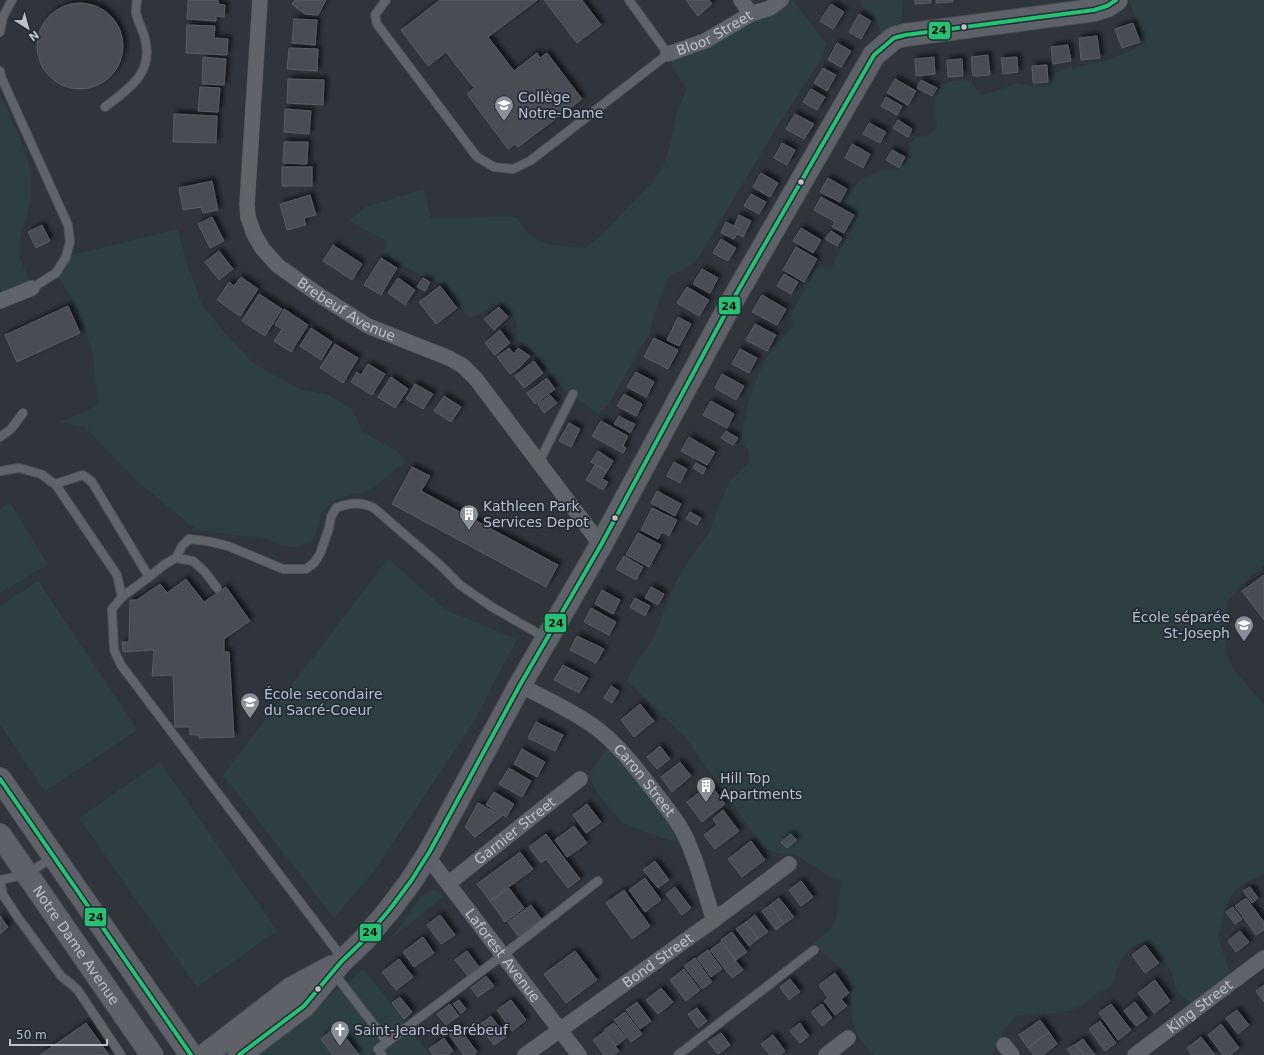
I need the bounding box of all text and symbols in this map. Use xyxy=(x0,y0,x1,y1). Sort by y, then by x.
street label: Bloor Street xyxy=(674,7,756,58)
north arrow xyxy=(8,8,48,48)
line badge: 24 xyxy=(928,21,951,40)
unlabelled marker xyxy=(959,22,969,32)
text: 24 xyxy=(931,24,947,37)
text: N xyxy=(26,28,41,44)
place label: Collège Notre-Dame xyxy=(518,89,603,121)
school or university icon: Collège Notre-Dame xyxy=(493,94,515,122)
unlabelled marker xyxy=(796,177,806,187)
street label: Brebeuf Avenue xyxy=(294,274,398,344)
line badge: 24 xyxy=(718,296,741,315)
text: 24 xyxy=(721,300,737,313)
place label: Kathleen Park Services Depot xyxy=(483,498,589,530)
building icon: Kathleen Park Services Depot xyxy=(458,503,480,531)
unlabelled marker xyxy=(610,513,620,523)
place label: École séparée St-Joseph xyxy=(1132,609,1230,641)
line badge: 24 xyxy=(544,613,567,633)
school or university icon: École séparée St-Joseph xyxy=(1233,614,1255,642)
text: 24 xyxy=(548,617,564,630)
place label: École secondaire du Sacré-Coeur xyxy=(264,686,383,718)
school or university icon: École secondaire du Sacré-Coeur xyxy=(239,691,261,719)
street label: Caron Street xyxy=(611,741,679,820)
place label: Hill Top Apartments xyxy=(720,770,802,802)
building icon: Hill Top Apartments xyxy=(695,775,717,803)
street label: Garnier Street xyxy=(471,793,559,868)
street label: Notre Dame Avenue xyxy=(29,883,123,1008)
street label: Laforest Avenue xyxy=(462,905,544,1005)
line badge: 24 xyxy=(84,907,107,927)
text: 24 xyxy=(88,911,104,924)
line badge: 24 xyxy=(359,923,382,942)
text: 24 xyxy=(362,926,378,939)
street label: Bond Street xyxy=(619,929,696,991)
street label: King Street xyxy=(1164,976,1236,1036)
unlabelled marker xyxy=(313,984,323,994)
church icon: Saint-Jean-de-Brébeuf xyxy=(329,1019,351,1047)
scale bar xyxy=(10,1021,107,1047)
place label: Saint-Jean-de-Brébeuf xyxy=(354,1022,509,1038)
text: 50 m xyxy=(16,1028,47,1042)

